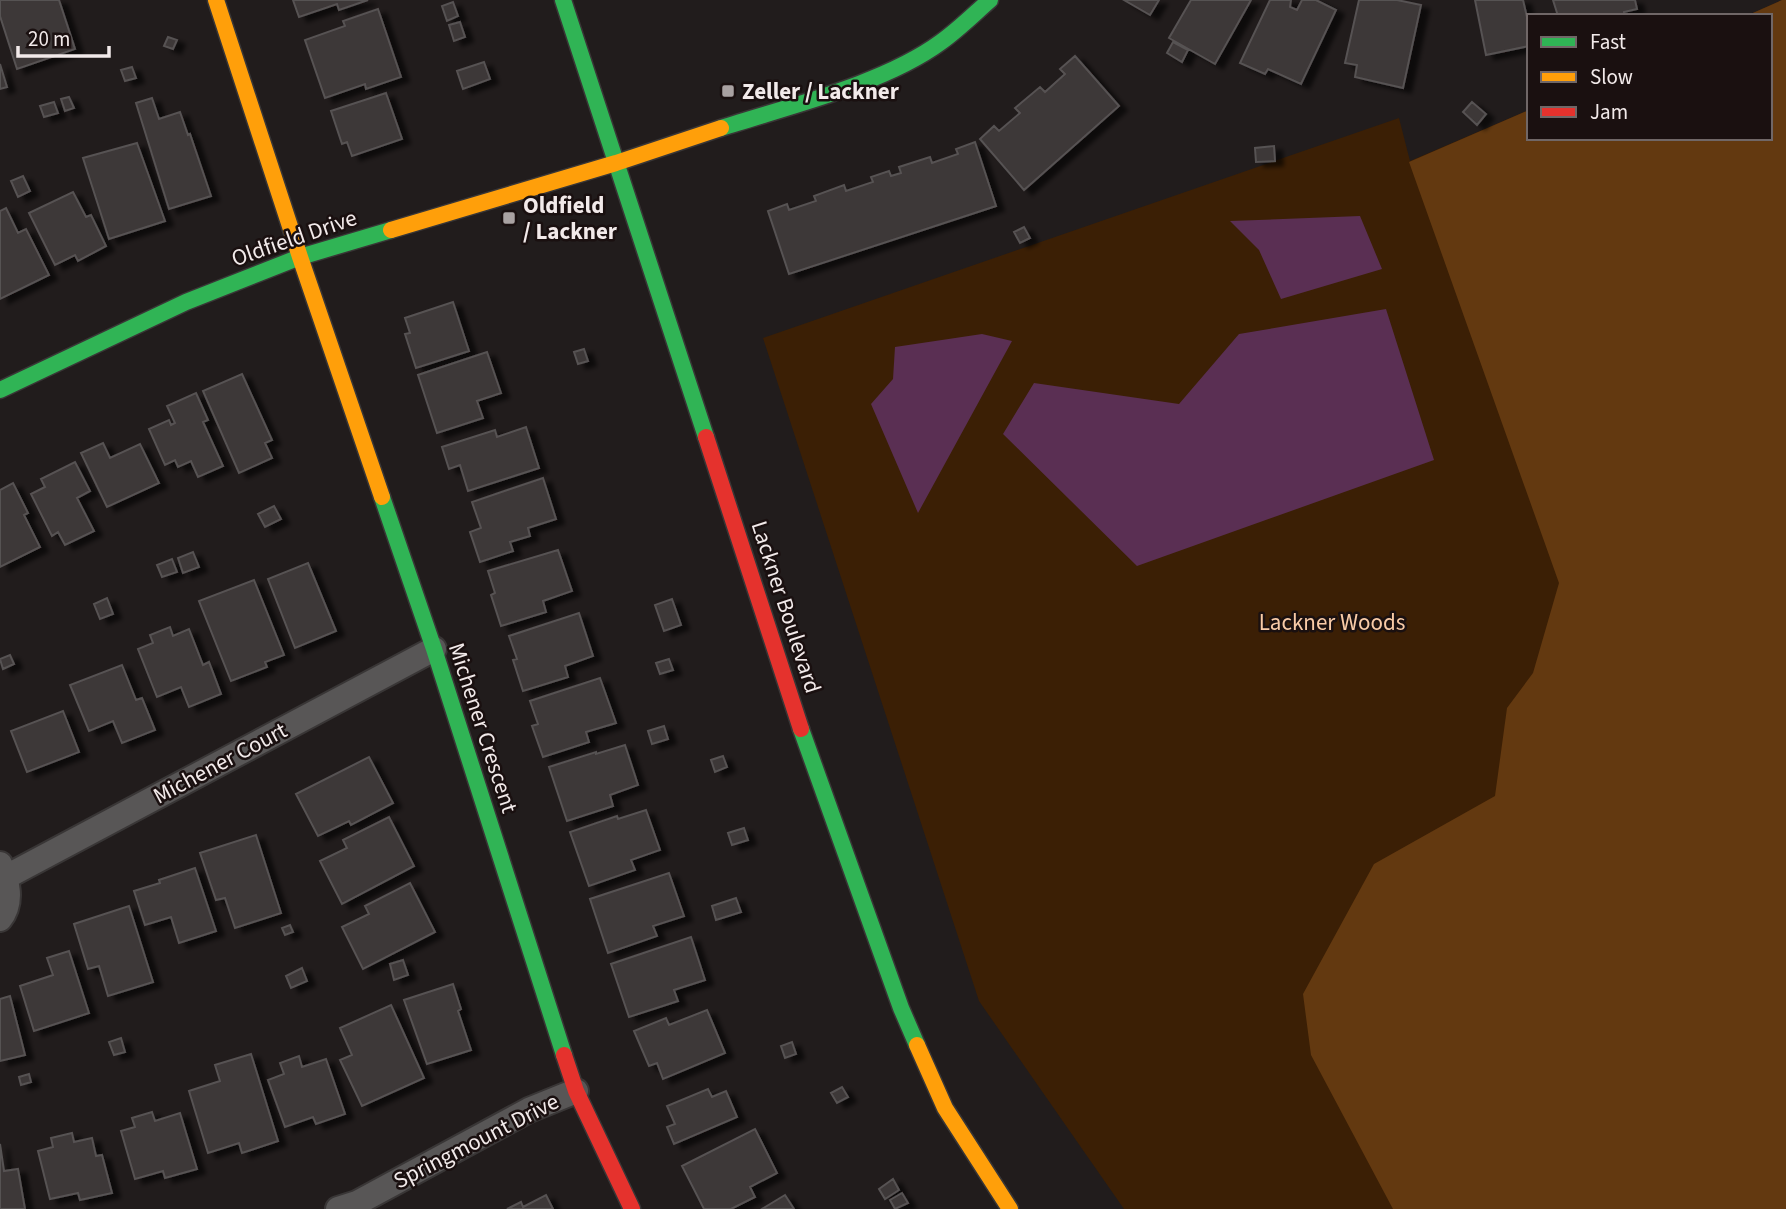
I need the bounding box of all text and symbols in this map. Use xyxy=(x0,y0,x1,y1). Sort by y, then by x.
scale bar xyxy=(18,14,108,58)
legend xyxy=(1527,14,1772,140)
text: 20 m xyxy=(28,24,70,54)
text: Fast xyxy=(1590,27,1626,57)
text: Slow xyxy=(1590,62,1633,92)
place label: Zeller / Lackner xyxy=(742,75,900,108)
marker: Zeller / Lackner xyxy=(720,83,736,99)
text: Jam xyxy=(1590,97,1628,127)
place label: Oldfield / Lackner xyxy=(523,189,618,248)
street label: Oldfield Drive xyxy=(227,201,361,275)
marker: Oldfield / Lackner xyxy=(501,210,517,226)
street label: Lackner Boulevard xyxy=(743,517,829,697)
park label: Lackner Woods xyxy=(1259,606,1405,639)
street label: Michener Crescent xyxy=(440,639,526,818)
street label: Michener Court xyxy=(147,714,293,812)
street label: Springmount Drive xyxy=(388,1085,564,1197)

